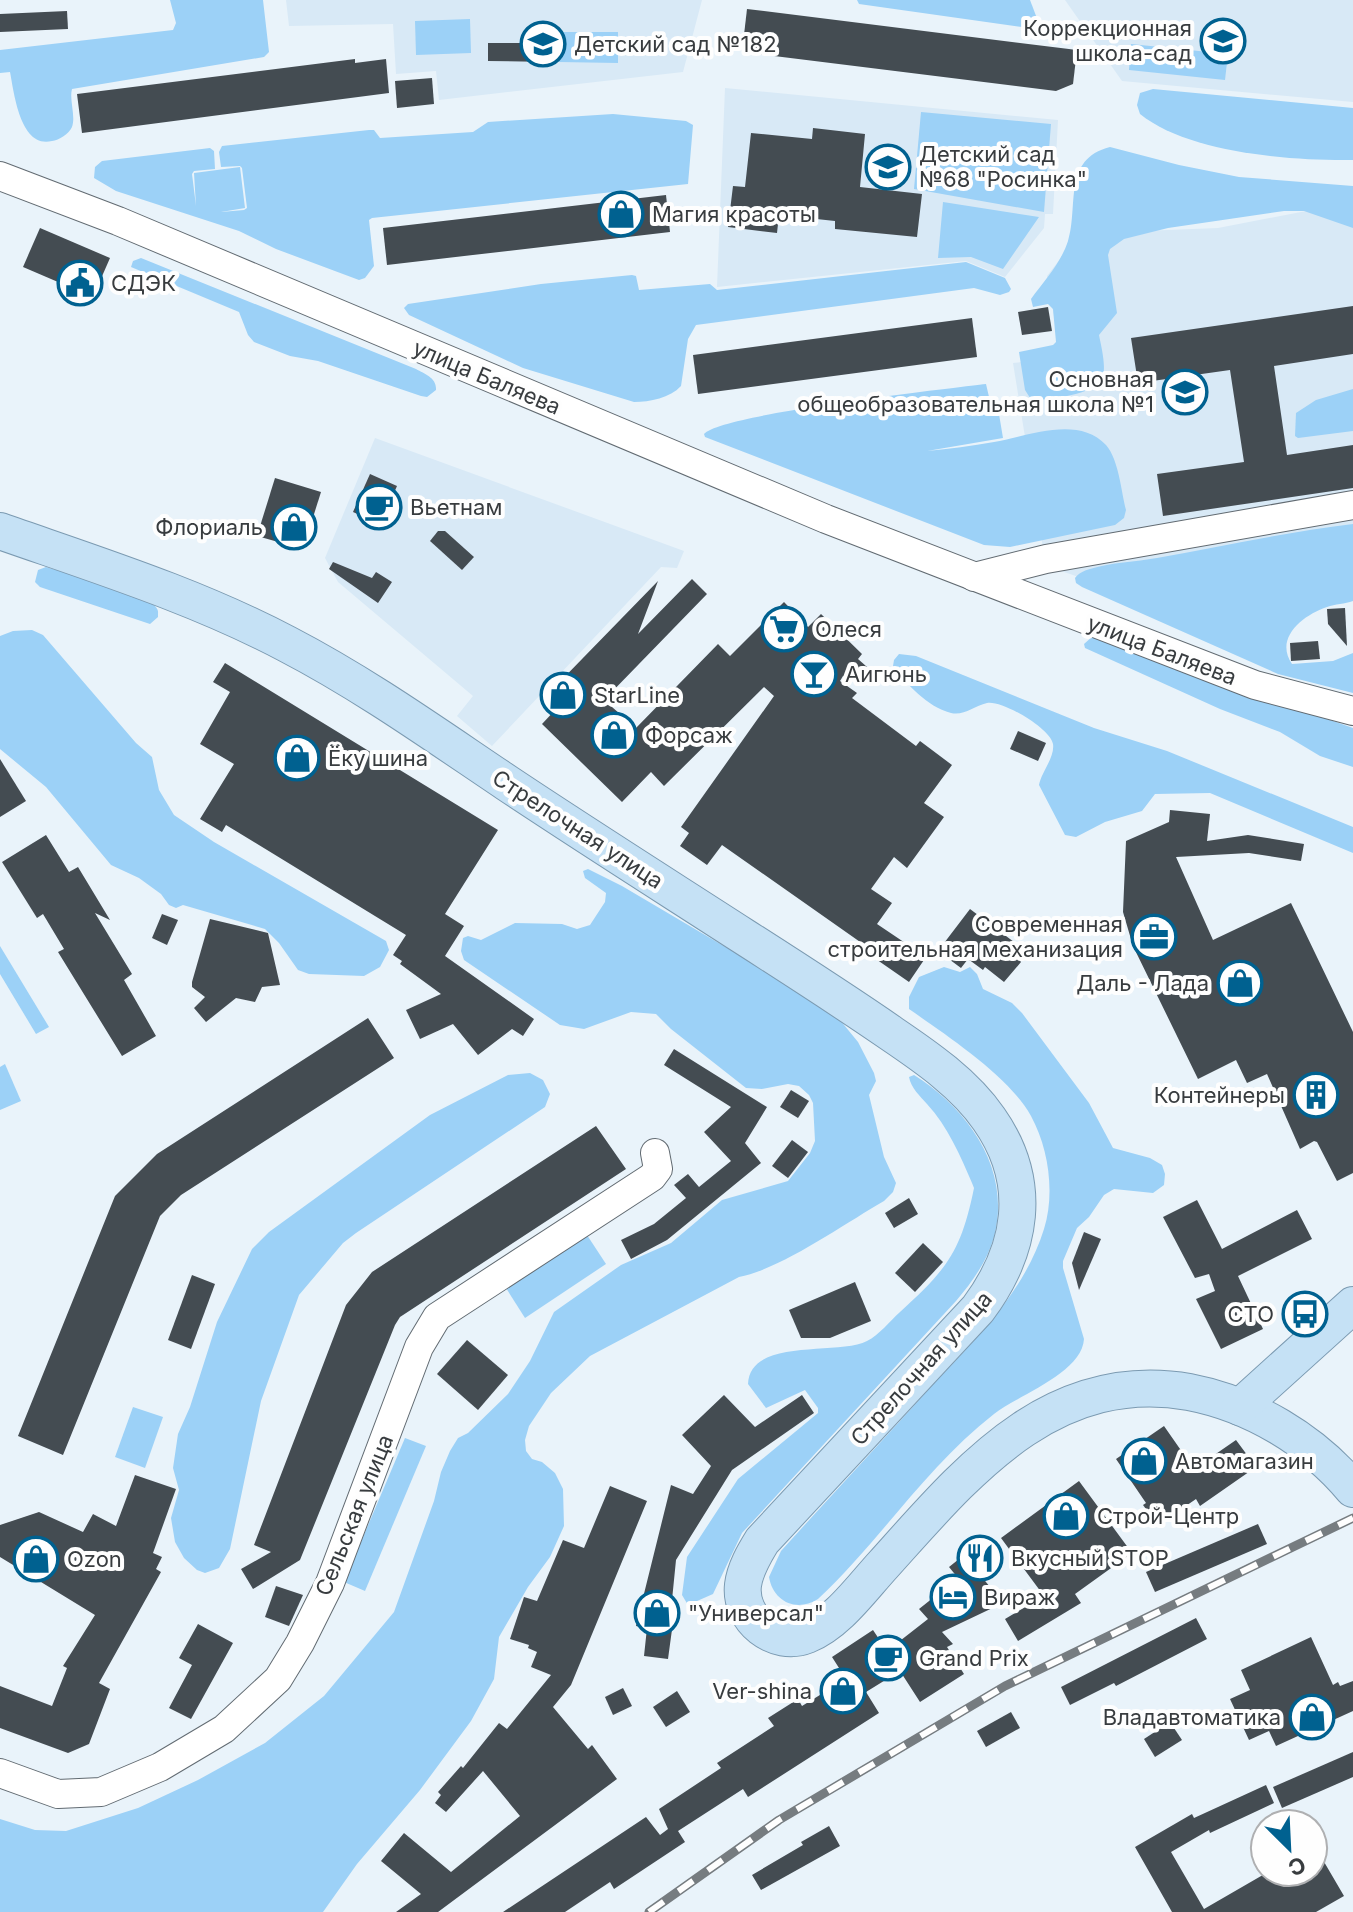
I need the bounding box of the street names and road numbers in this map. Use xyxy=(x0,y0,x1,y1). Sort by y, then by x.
street label: улица Баляева xyxy=(409,334,565,420)
street label: улица Баляева xyxy=(1084,610,1240,690)
street label: Стрелочная улица xyxy=(488,764,668,894)
street label: Стрелочная улица xyxy=(845,1286,997,1450)
street label: Сельская улица xyxy=(310,1431,398,1599)

